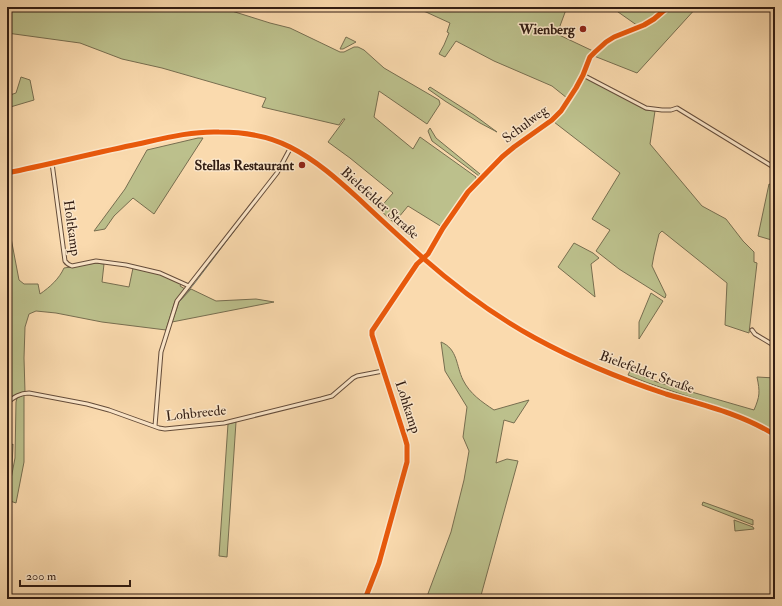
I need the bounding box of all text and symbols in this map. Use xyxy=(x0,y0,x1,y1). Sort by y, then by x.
place label: Wienberg xyxy=(518,21,576,39)
marker: Wienberg xyxy=(578,24,588,34)
street label: Schulweg xyxy=(499,101,552,147)
place label: Stellas Restaurant xyxy=(194,157,294,174)
marker: Stellas Restaurant xyxy=(297,160,307,170)
street label: Bielefelder Straße xyxy=(337,163,423,243)
street label: Holtkamp xyxy=(59,199,84,257)
street label: Bielefelder Straße xyxy=(597,347,697,397)
street label: Lohkamp xyxy=(391,378,424,436)
street label: Lohbreede xyxy=(165,401,227,425)
scale bar xyxy=(20,562,130,588)
text: 200 m xyxy=(26,569,57,584)

